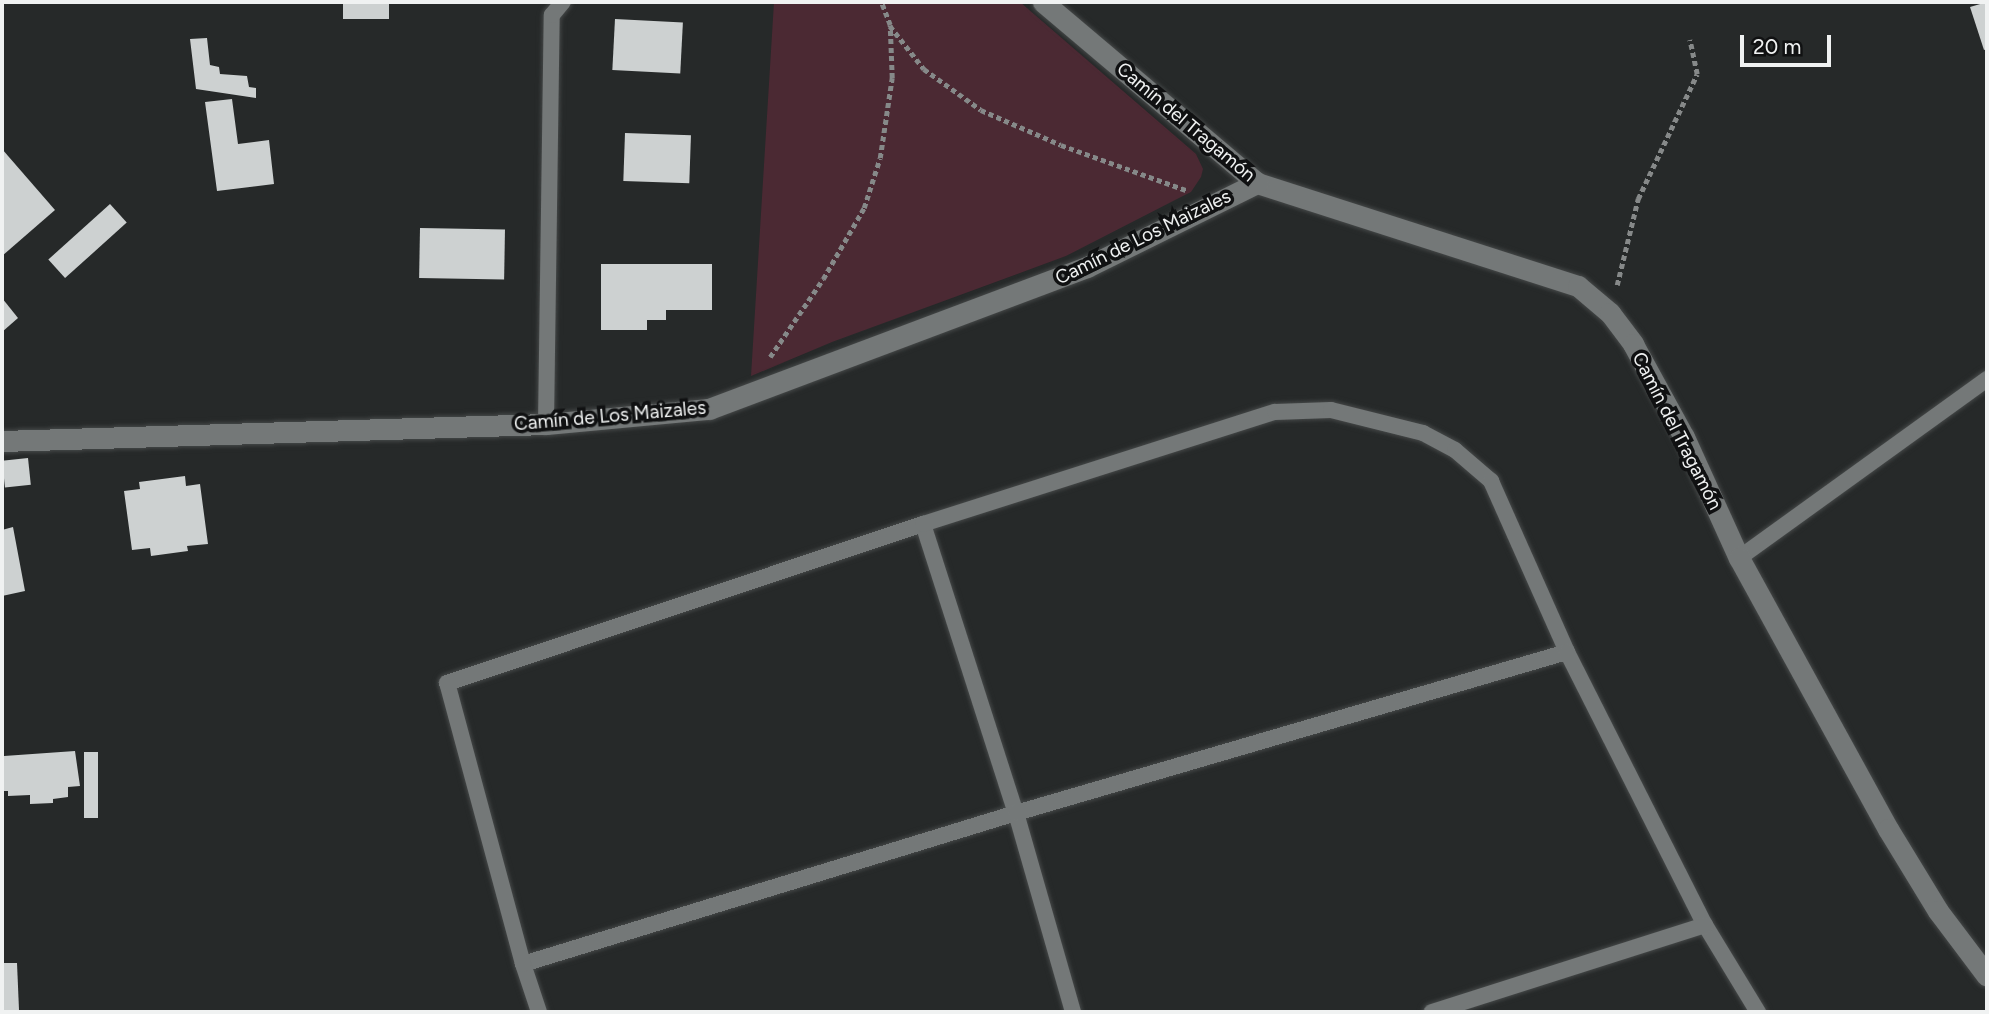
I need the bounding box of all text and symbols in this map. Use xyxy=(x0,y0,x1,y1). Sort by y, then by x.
scale bar xyxy=(1744,21,1835,65)
text: 20 m xyxy=(1753,34,1801,59)
street label: Camín del Tragamón xyxy=(1112,57,1260,187)
street label: Camín de Los Maizales xyxy=(1051,185,1235,289)
street label: Camín del Tragamón xyxy=(1627,348,1727,514)
street label: Camín de Los Maizales xyxy=(513,396,707,436)

